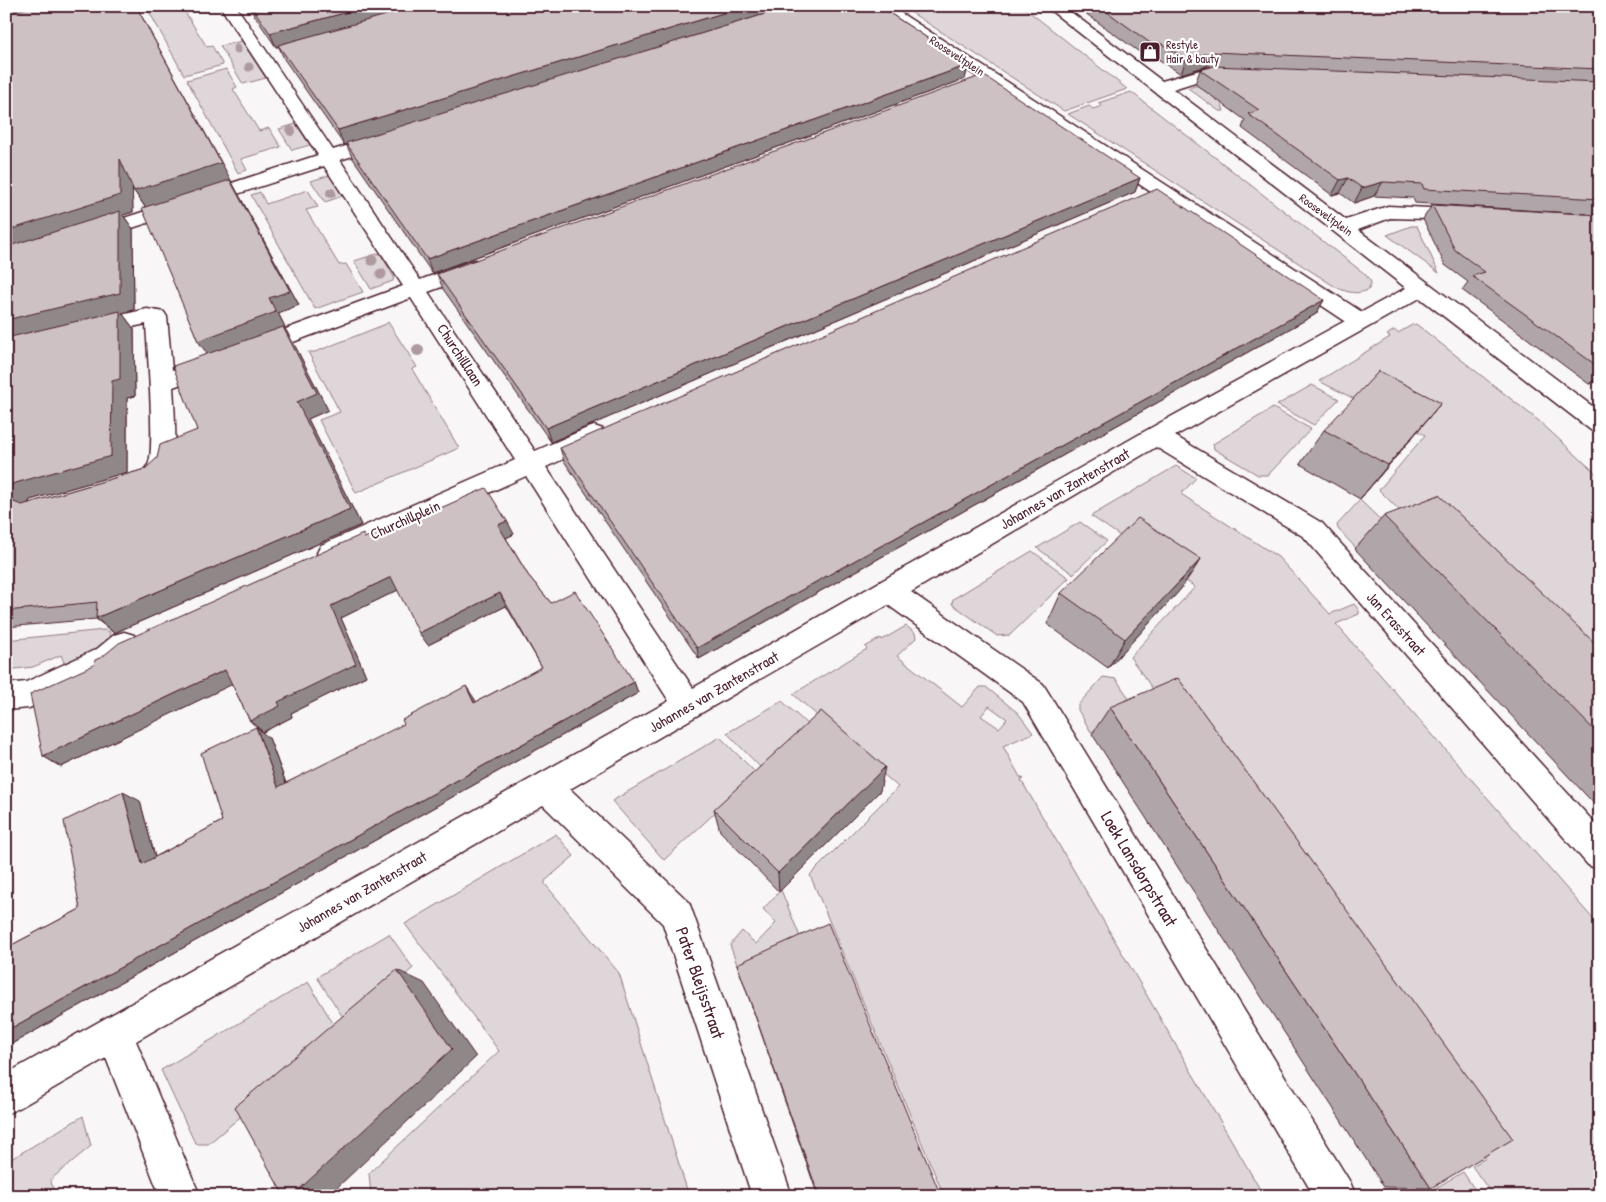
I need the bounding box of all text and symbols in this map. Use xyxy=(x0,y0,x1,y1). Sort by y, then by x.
street label: Rooseveltplein xyxy=(926,31,988,80)
place label: Restyle Hair & bauty xyxy=(1166,36,1219,67)
shop icon: Restyle Hair & bauty xyxy=(1138,40,1162,64)
street label: Rooseveltplein xyxy=(1296,189,1357,240)
street label: Churchilllaan xyxy=(432,319,489,390)
street label: Johannes van Zantenstraat xyxy=(996,442,1134,534)
street label: Churchillplein xyxy=(366,495,443,544)
street label: Jan Erasstraat xyxy=(1362,587,1431,661)
street label: Johannes van Zantenstraat xyxy=(645,645,783,737)
street label: Loek Lansdorpstraat xyxy=(1095,806,1184,932)
street label: Johannes van Zantenstraat xyxy=(293,845,431,937)
street label: Pater Bleijsstraat xyxy=(670,924,732,1043)

